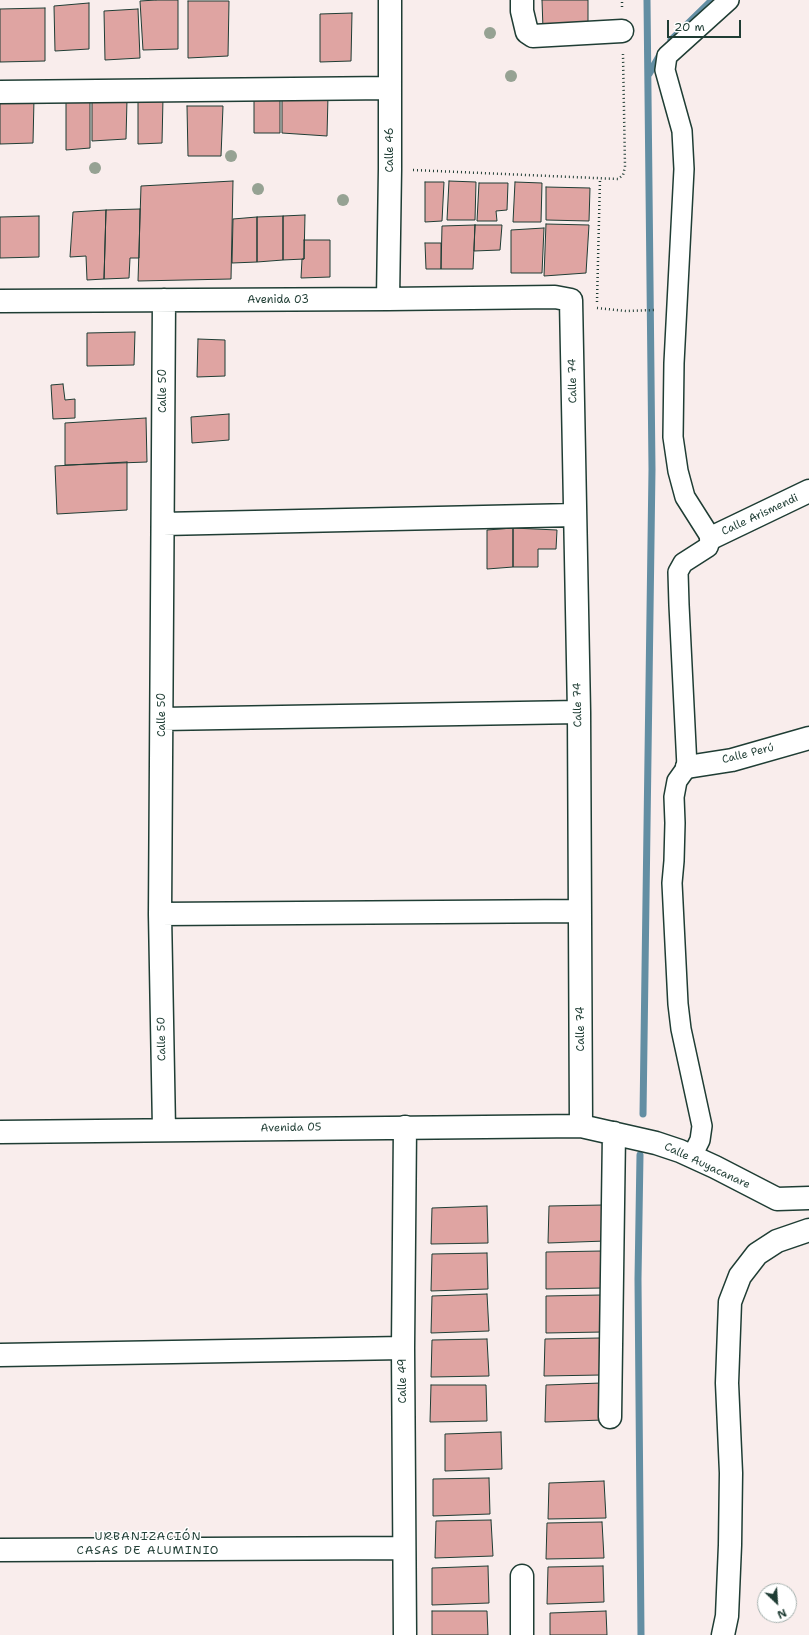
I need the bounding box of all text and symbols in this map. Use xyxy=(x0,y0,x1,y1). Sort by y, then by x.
scale bar xyxy=(669,12,743,38)
text: 20 m xyxy=(674,19,705,35)
street label: Calle 46 xyxy=(383,127,397,173)
street label: Avenida 03 xyxy=(247,293,309,307)
street label: Calle 74 xyxy=(566,358,580,404)
street label: Calle 50 xyxy=(156,369,170,413)
street label: Calle Arismendi xyxy=(720,491,800,539)
street label: Calle 74 xyxy=(571,682,585,728)
street label: Calle 50 xyxy=(155,693,169,737)
street label: Calle Perú xyxy=(721,741,775,767)
street label: Calle 74 xyxy=(574,1007,588,1051)
street label: Calle 50 xyxy=(155,1017,169,1061)
street label: Avenida 05 xyxy=(260,1121,322,1135)
street label: Calle Auyacanare xyxy=(662,1140,752,1192)
street label: Calle 49 xyxy=(396,1359,410,1403)
district label: URBANIZACIÓN CASAS DE ALUMINIO xyxy=(77,1530,219,1558)
north arrow xyxy=(757,1583,797,1623)
text: N xyxy=(775,1605,789,1622)

